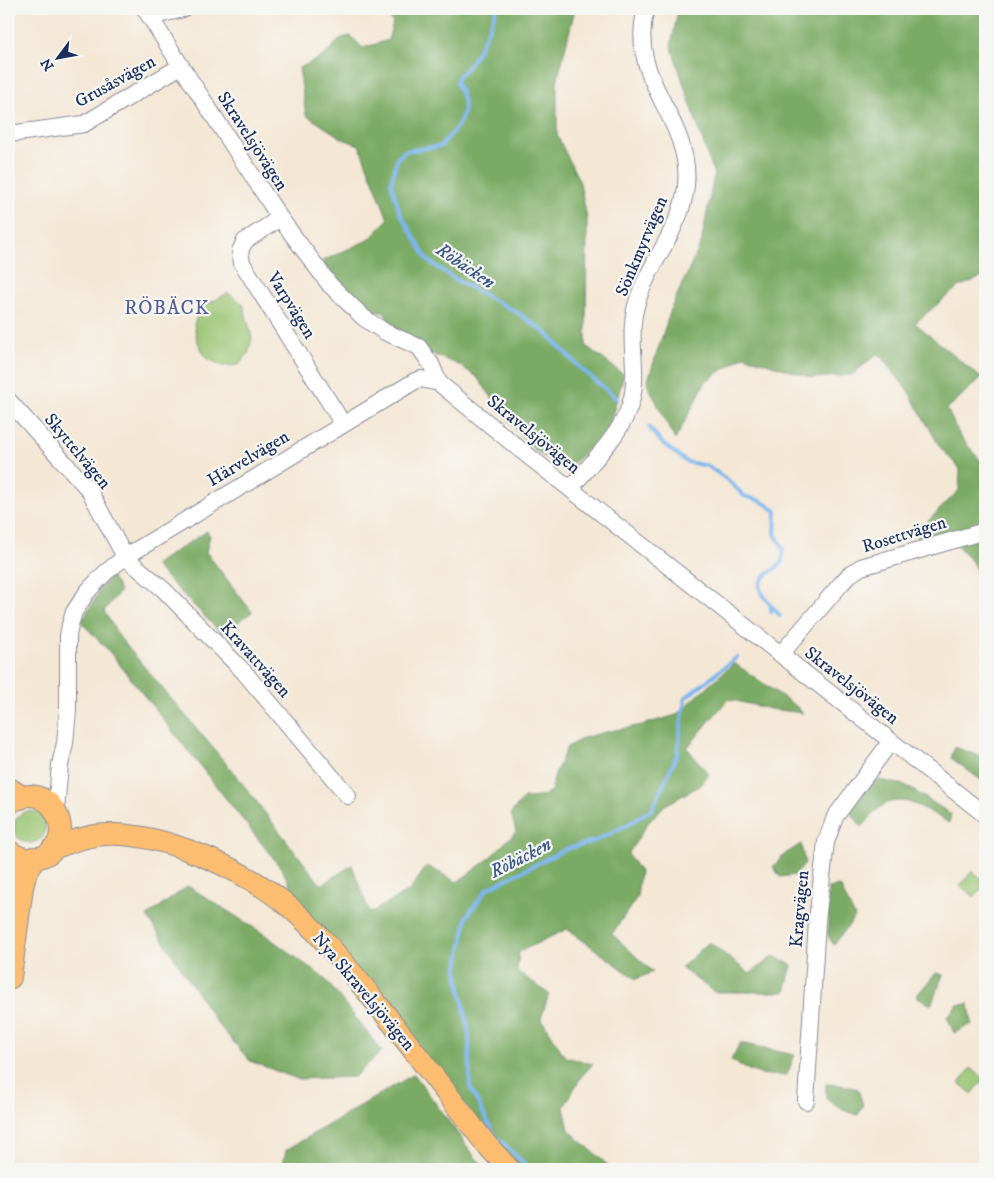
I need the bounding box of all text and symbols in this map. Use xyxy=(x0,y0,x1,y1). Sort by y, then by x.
north arrow xyxy=(32,32,82,82)
street label: Grusåsvägen xyxy=(71,50,160,113)
text: N xyxy=(37,54,59,74)
street label: Skravelsjövägen xyxy=(212,88,293,196)
street label: Sönkmyrvägen xyxy=(611,192,673,300)
water label: Röbäcken xyxy=(431,238,499,294)
street label: Varpvägen xyxy=(261,267,321,344)
district label: RÖBÄCK xyxy=(124,296,210,321)
street label: Skravelsjövägen xyxy=(482,390,585,479)
street label: Skyttelvägen xyxy=(39,409,116,495)
street label: Härvelvägen xyxy=(204,426,294,492)
street label: Rosettvägen xyxy=(860,512,950,558)
street label: Kravattvägen xyxy=(215,617,296,703)
street label: Skravelsjövägen xyxy=(800,642,903,730)
water label: Röbäcken xyxy=(485,833,556,884)
street label: Kragvägen xyxy=(786,869,814,949)
street label: Nya Skravelsjövägen xyxy=(307,928,420,1056)

